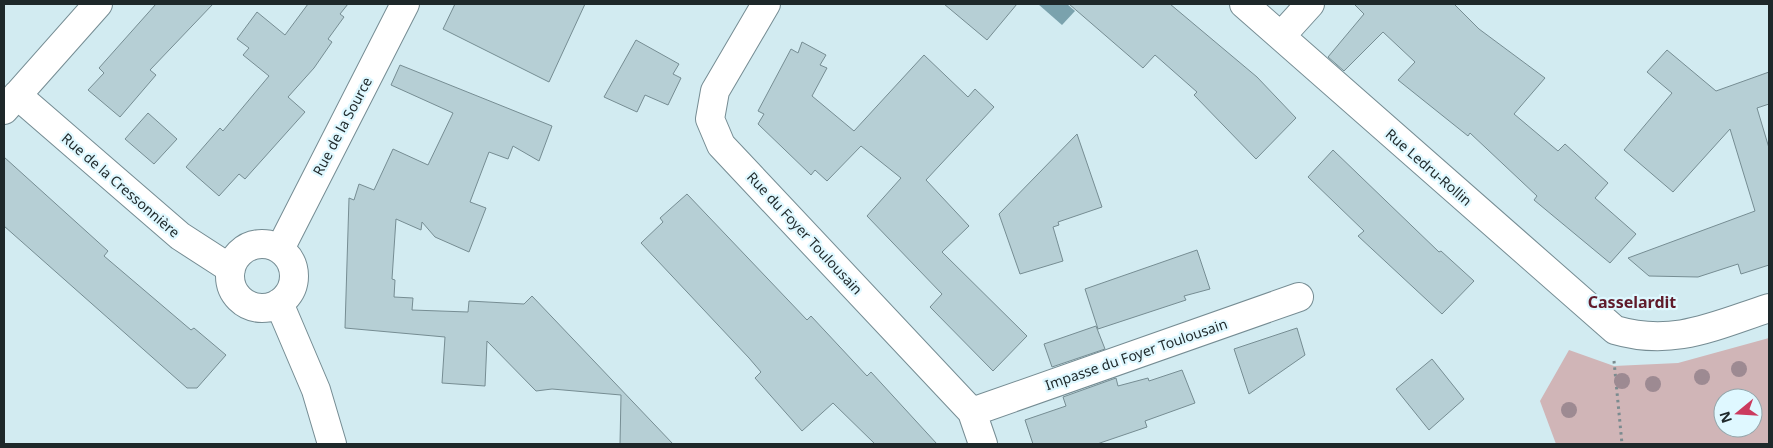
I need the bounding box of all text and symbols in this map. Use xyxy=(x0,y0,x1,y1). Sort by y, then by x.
street label: Rue de la Source xyxy=(308,73,376,179)
street label: Rue Ledru-Rollin xyxy=(1382,124,1476,210)
street label: Rue de la Cressonnière xyxy=(58,128,184,242)
street label: Rue du Foyer Toulousain xyxy=(743,168,867,298)
district label: Casselardit xyxy=(1588,291,1676,313)
street label: Impasse du Foyer Toulousain xyxy=(1042,314,1230,394)
north arrow xyxy=(1713,388,1763,438)
text: N xyxy=(1714,409,1736,426)

